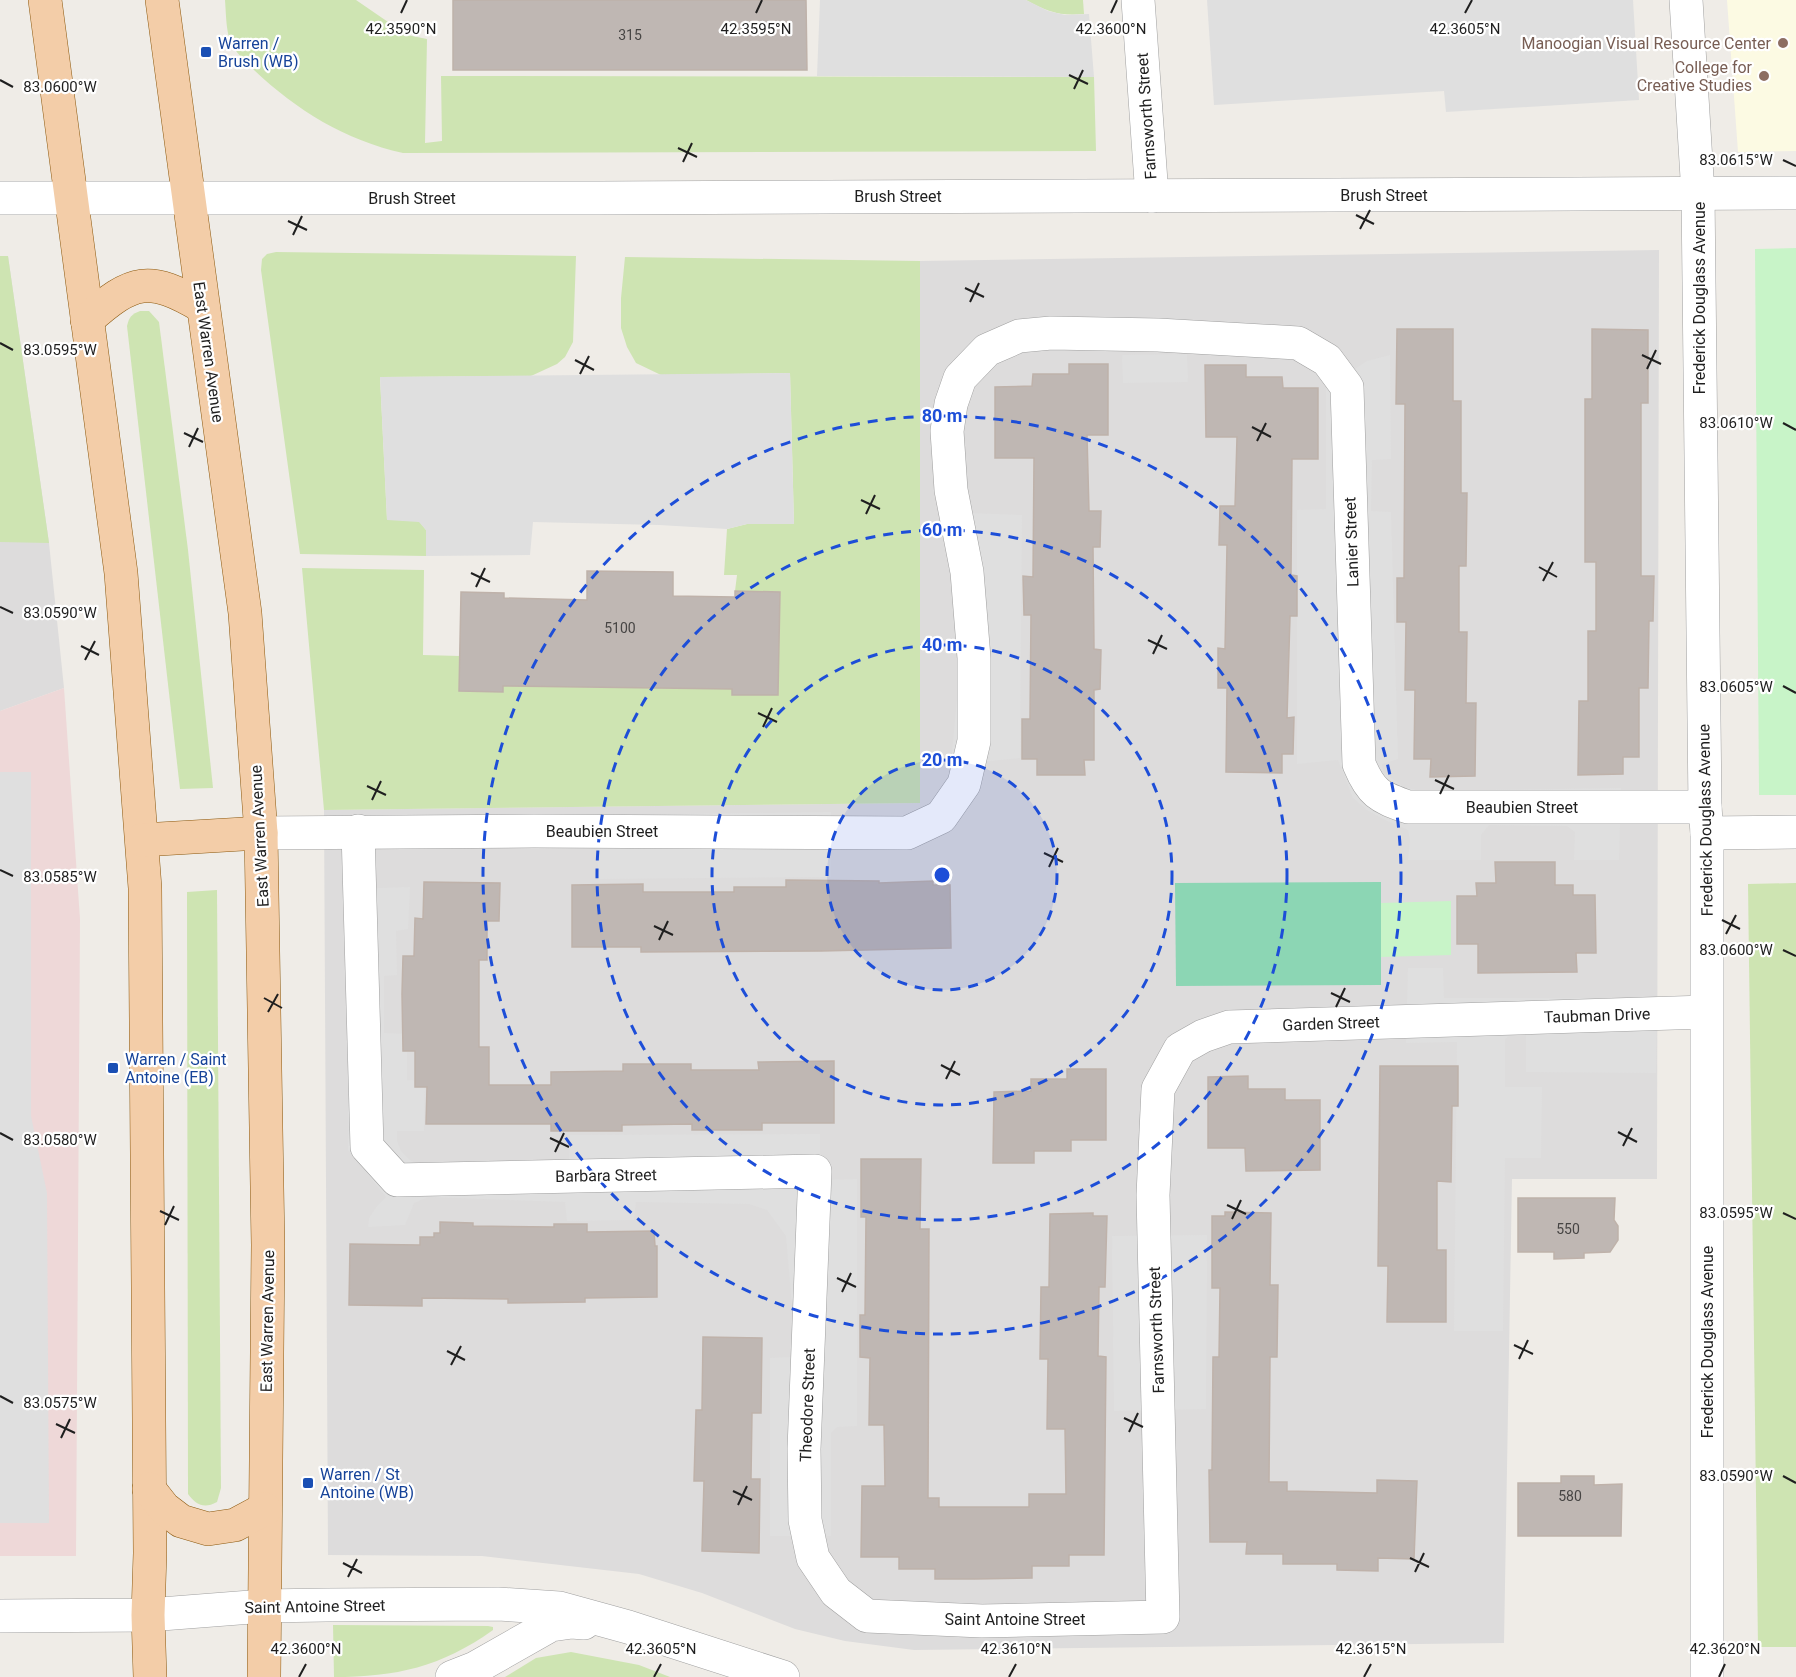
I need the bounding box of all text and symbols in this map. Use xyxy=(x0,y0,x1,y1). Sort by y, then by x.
text: 42.3590°N xyxy=(366,20,436,38)
text: 42.3595°N xyxy=(721,20,791,38)
text: 42.3600°N xyxy=(1076,20,1146,38)
text: 42.3605°N xyxy=(1430,20,1500,38)
house number: 315 xyxy=(618,27,642,43)
place label: Warren / Brush (WB) xyxy=(218,34,299,71)
place label: Manoogian Visual Resource Center xyxy=(1522,34,1772,53)
marker: Manoogian Visual Resource Center xyxy=(1776,36,1790,50)
marker: Warren / Brush (WB) xyxy=(199,45,213,59)
street label: Farnsworth Street xyxy=(1133,52,1160,180)
place label: College for Creative Studies xyxy=(1637,58,1753,95)
marker: College for Creative Studies xyxy=(1757,69,1771,83)
text: 83.0600°W xyxy=(23,78,97,96)
text: 83.0615°W xyxy=(1699,151,1773,169)
street label: Brush Street xyxy=(1340,186,1428,205)
street label: Brush Street xyxy=(854,187,942,206)
street label: Brush Street xyxy=(368,189,456,208)
street label: Frederick Douglass Avenue xyxy=(1690,202,1709,394)
street label: East Warren Avenue xyxy=(189,280,228,424)
text: 83.0595°W xyxy=(23,341,97,359)
text: 80 m xyxy=(922,405,962,426)
text: 83.0610°W xyxy=(1699,414,1773,432)
street label: Lanier Street xyxy=(1340,497,1363,587)
text: 60 m xyxy=(922,519,962,540)
text: 83.0590°W xyxy=(23,604,97,622)
house number: 5100 xyxy=(604,620,636,636)
text: 40 m xyxy=(922,634,962,655)
text: 83.0605°W xyxy=(1699,678,1773,696)
street label: Frederick Douglass Avenue xyxy=(1694,724,1717,916)
text: 20 m xyxy=(922,749,962,770)
street label: East Warren Avenue xyxy=(246,764,273,907)
street label: Beaubien Street xyxy=(1466,798,1578,817)
street label: Beaubien Street xyxy=(546,822,658,841)
centre of rings xyxy=(932,865,952,885)
text: 83.0585°W xyxy=(23,868,97,886)
text: 83.0600°W xyxy=(1699,941,1773,959)
street label: Taubman Drive xyxy=(1543,1004,1651,1027)
street label: Garden Street xyxy=(1282,1012,1380,1035)
place label: Warren / Saint Antoine (EB) xyxy=(125,1050,226,1087)
marker: Warren / Saint Antoine (EB) xyxy=(106,1061,120,1075)
text: 83.0580°W xyxy=(23,1131,97,1149)
street label: Barbara Street xyxy=(555,1165,657,1186)
text: 83.0595°W xyxy=(1699,1204,1773,1222)
house number: 550 xyxy=(1556,1221,1580,1237)
street label: Frederick Douglass Avenue xyxy=(1698,1246,1717,1438)
street label: East Warren Avenue xyxy=(257,1250,278,1392)
street label: Farnsworth Street xyxy=(1145,1266,1168,1394)
street label: Theodore Street xyxy=(796,1348,819,1462)
text: 83.0575°W xyxy=(23,1394,97,1412)
place label: Warren / St Antoine (WB) xyxy=(320,1465,414,1502)
text: 83.0590°W xyxy=(1699,1467,1773,1485)
marker: Warren / St Antoine (WB) xyxy=(301,1476,315,1490)
house number: 580 xyxy=(1558,1488,1582,1504)
street label: Saint Antoine Street xyxy=(244,1596,386,1617)
street label: Saint Antoine Street xyxy=(945,1610,1086,1629)
text: 42.3600°N xyxy=(271,1640,341,1658)
text: 42.3605°N xyxy=(626,1640,696,1658)
text: 42.3610°N xyxy=(981,1640,1051,1658)
text: 42.3615°N xyxy=(1336,1640,1406,1658)
text: 42.3620°N xyxy=(1690,1640,1760,1658)

